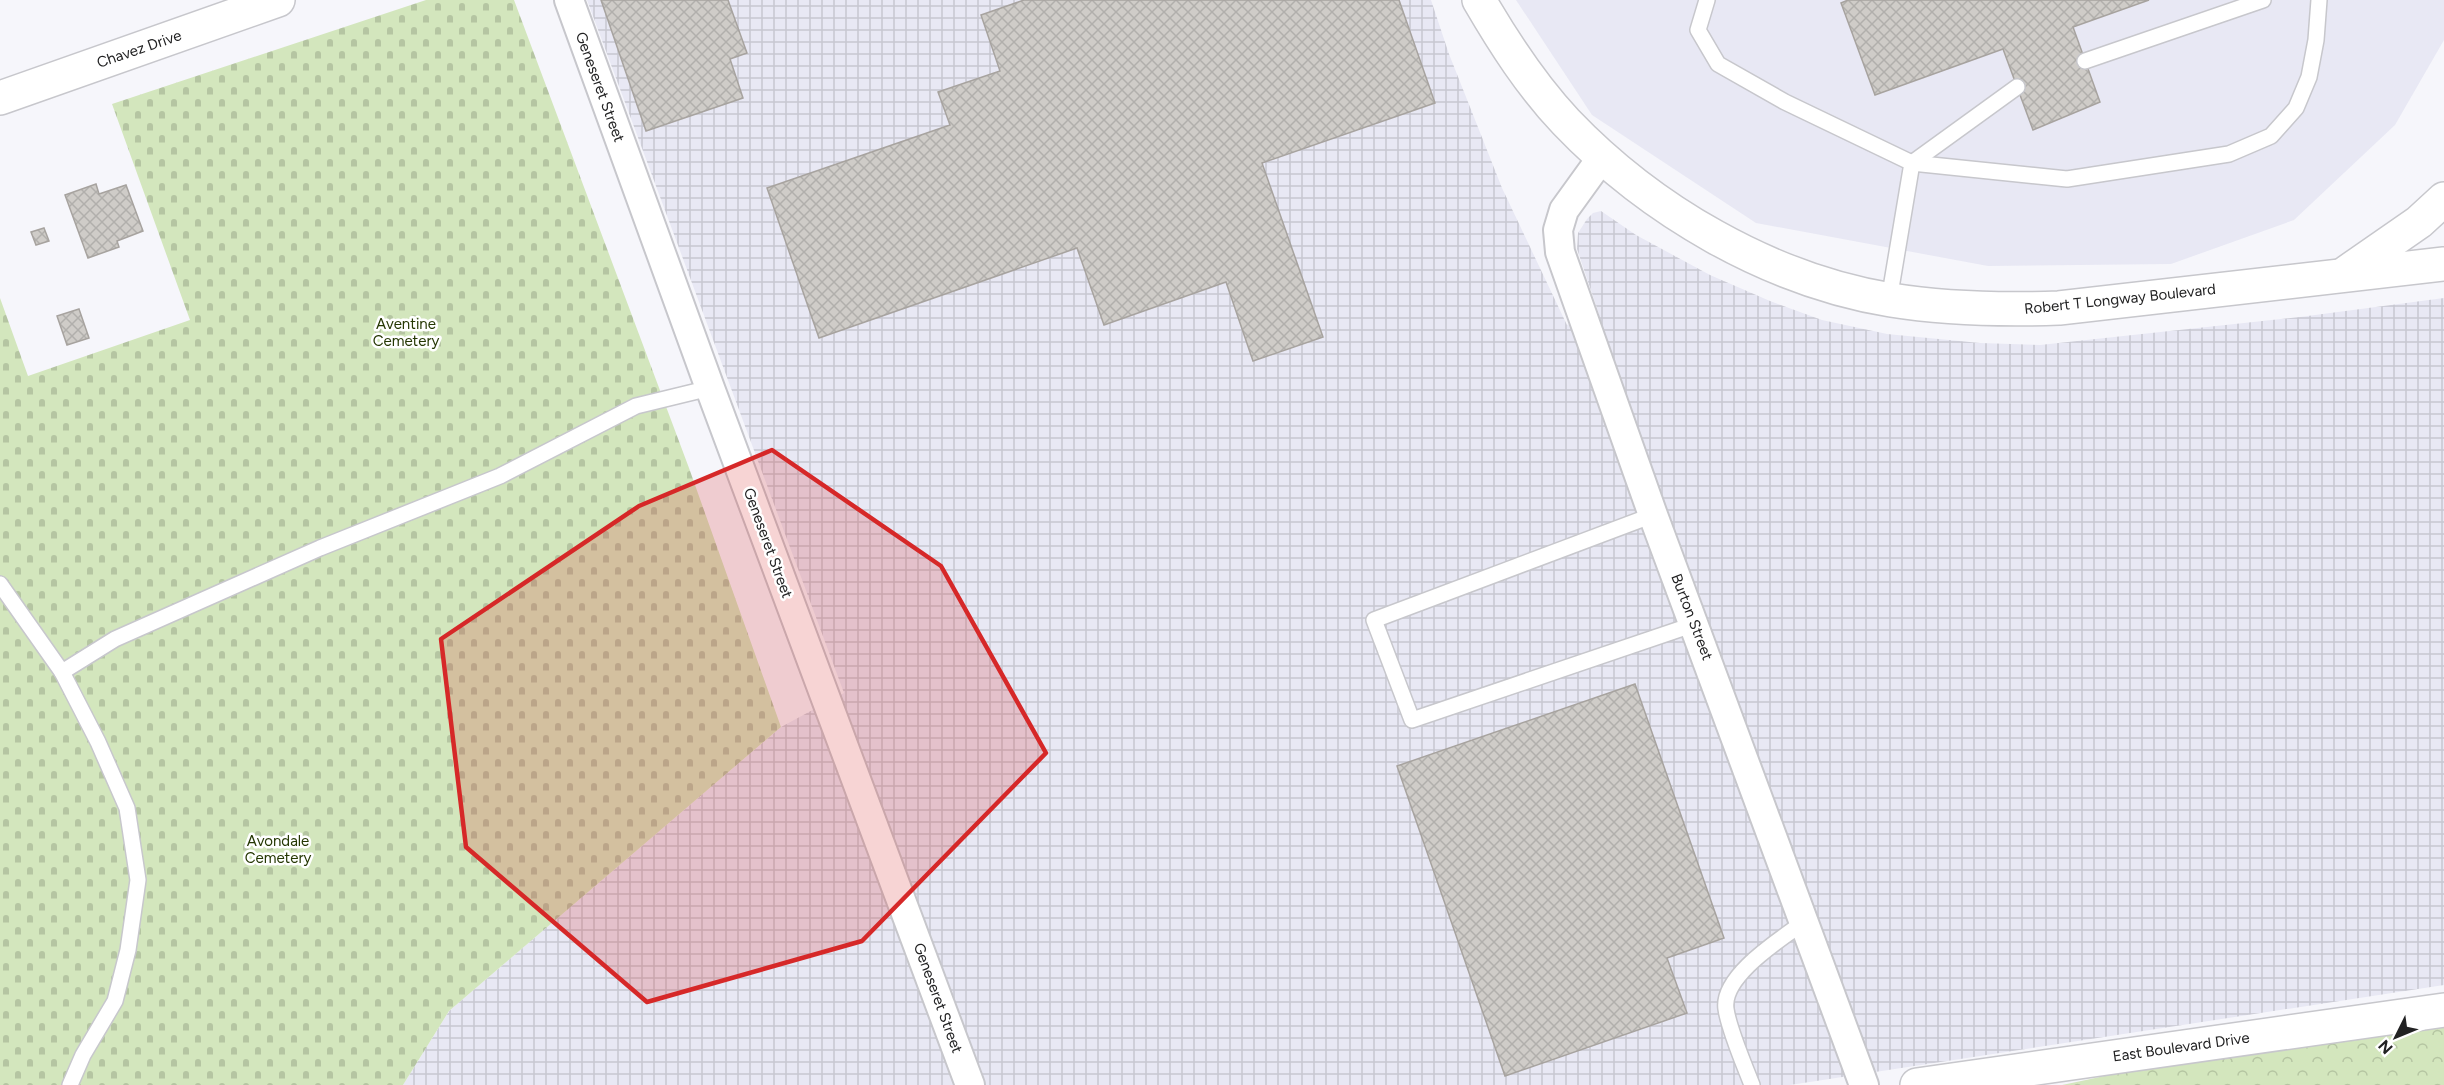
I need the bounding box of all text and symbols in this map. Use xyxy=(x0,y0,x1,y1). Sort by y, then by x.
street label: Chavez Drive xyxy=(94,26,184,72)
street label: Geneseret Street xyxy=(572,29,628,145)
street label: Robert T Longway Boulevard xyxy=(2023,280,2217,318)
park label: Aventine Cemetery xyxy=(373,315,439,350)
street label: Geneseret Street xyxy=(740,485,796,601)
street label: Burton Street xyxy=(1667,571,1717,663)
park label: Avondale Cemetery xyxy=(245,832,311,867)
street label: Geneseret Street xyxy=(910,940,966,1056)
north arrow xyxy=(2366,1007,2426,1067)
street label: East Boulevard Drive xyxy=(2111,1028,2251,1066)
text: N xyxy=(2374,1036,2397,1058)

